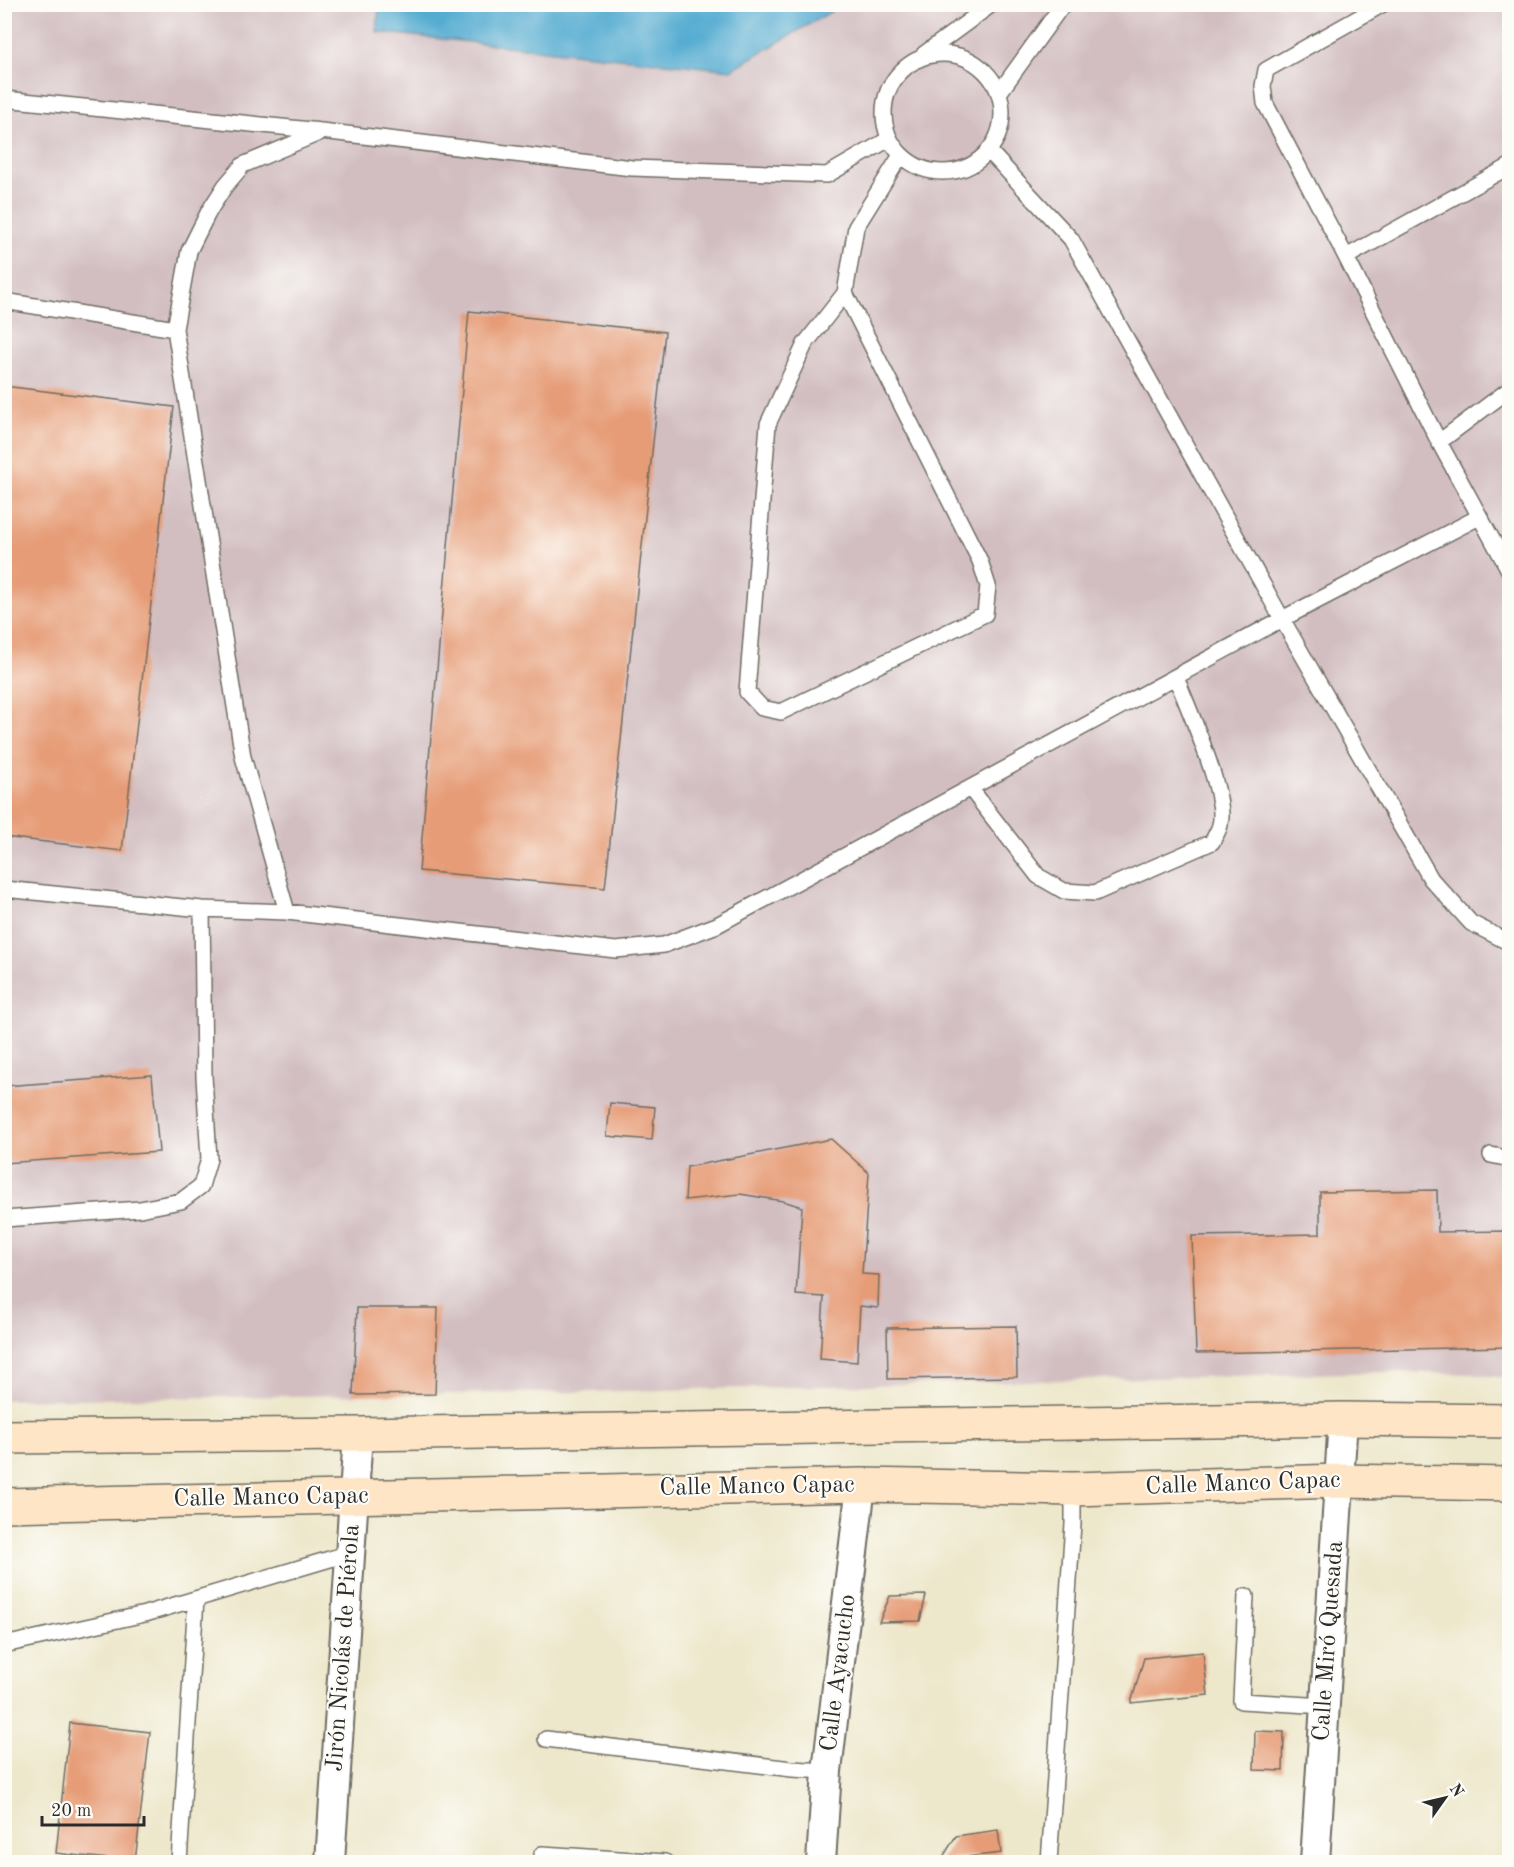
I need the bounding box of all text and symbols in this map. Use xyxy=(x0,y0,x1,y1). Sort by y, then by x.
street label: Calle Manco Capac xyxy=(1145,1469,1341,1499)
street label: Calle Manco Capac xyxy=(659,1473,855,1501)
street label: Calle Manco Capac xyxy=(173,1484,369,1512)
street label: Jirón Nicolás de Piérola xyxy=(323,1523,365,1772)
street label: Calle Miró Quesada xyxy=(1310,1540,1348,1742)
street label: Calle Ayacucho xyxy=(817,1593,861,1753)
north arrow xyxy=(1415,1768,1475,1828)
text: N xyxy=(1446,1781,1466,1801)
scale bar xyxy=(42,1789,144,1827)
text: 20 m xyxy=(51,1802,91,1820)

